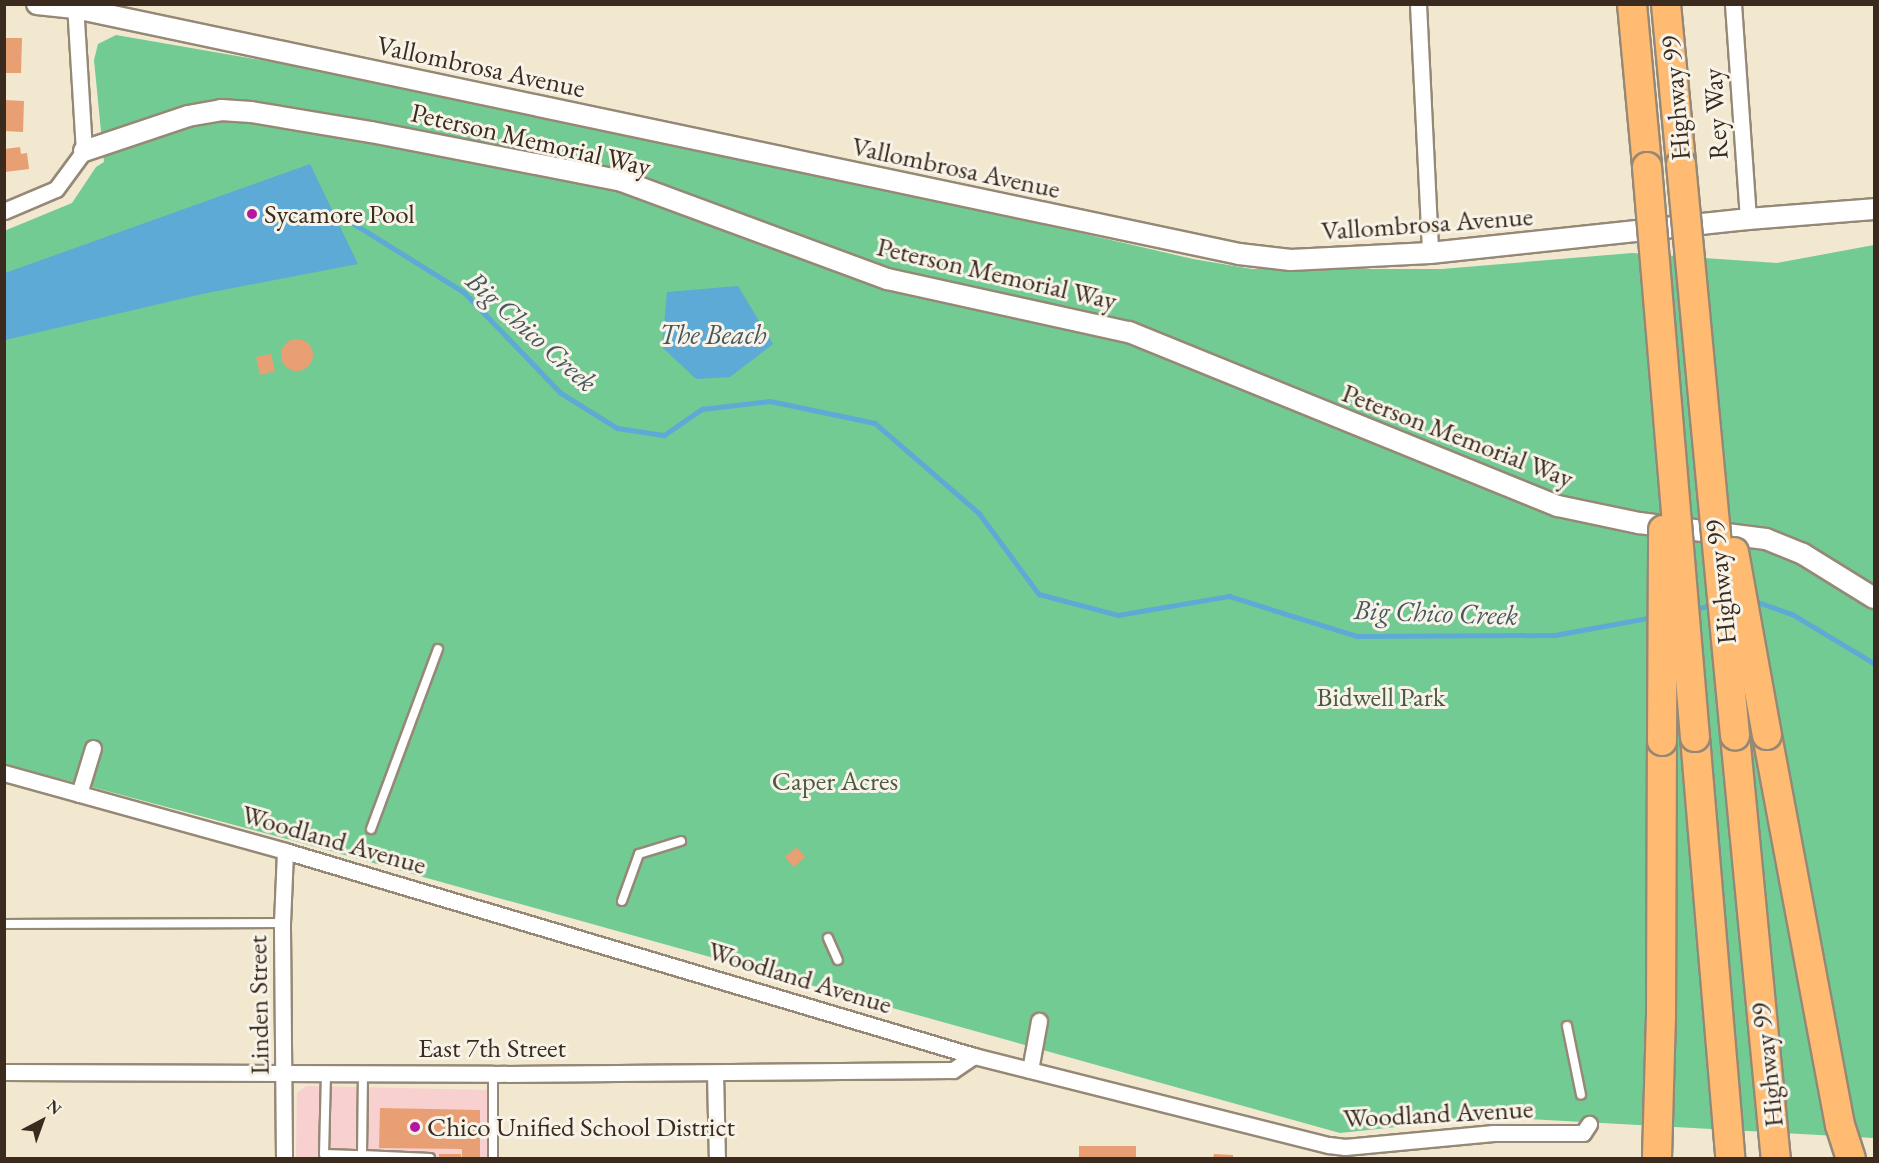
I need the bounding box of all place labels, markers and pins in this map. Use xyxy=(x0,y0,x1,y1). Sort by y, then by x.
place label: Sycamore Pool xyxy=(264,198,415,230)
marker: Sycamore Pool xyxy=(245,207,259,221)
place label: Chico Unified School District xyxy=(427,1111,735,1143)
marker: Chico Unified School District xyxy=(408,1120,422,1134)

